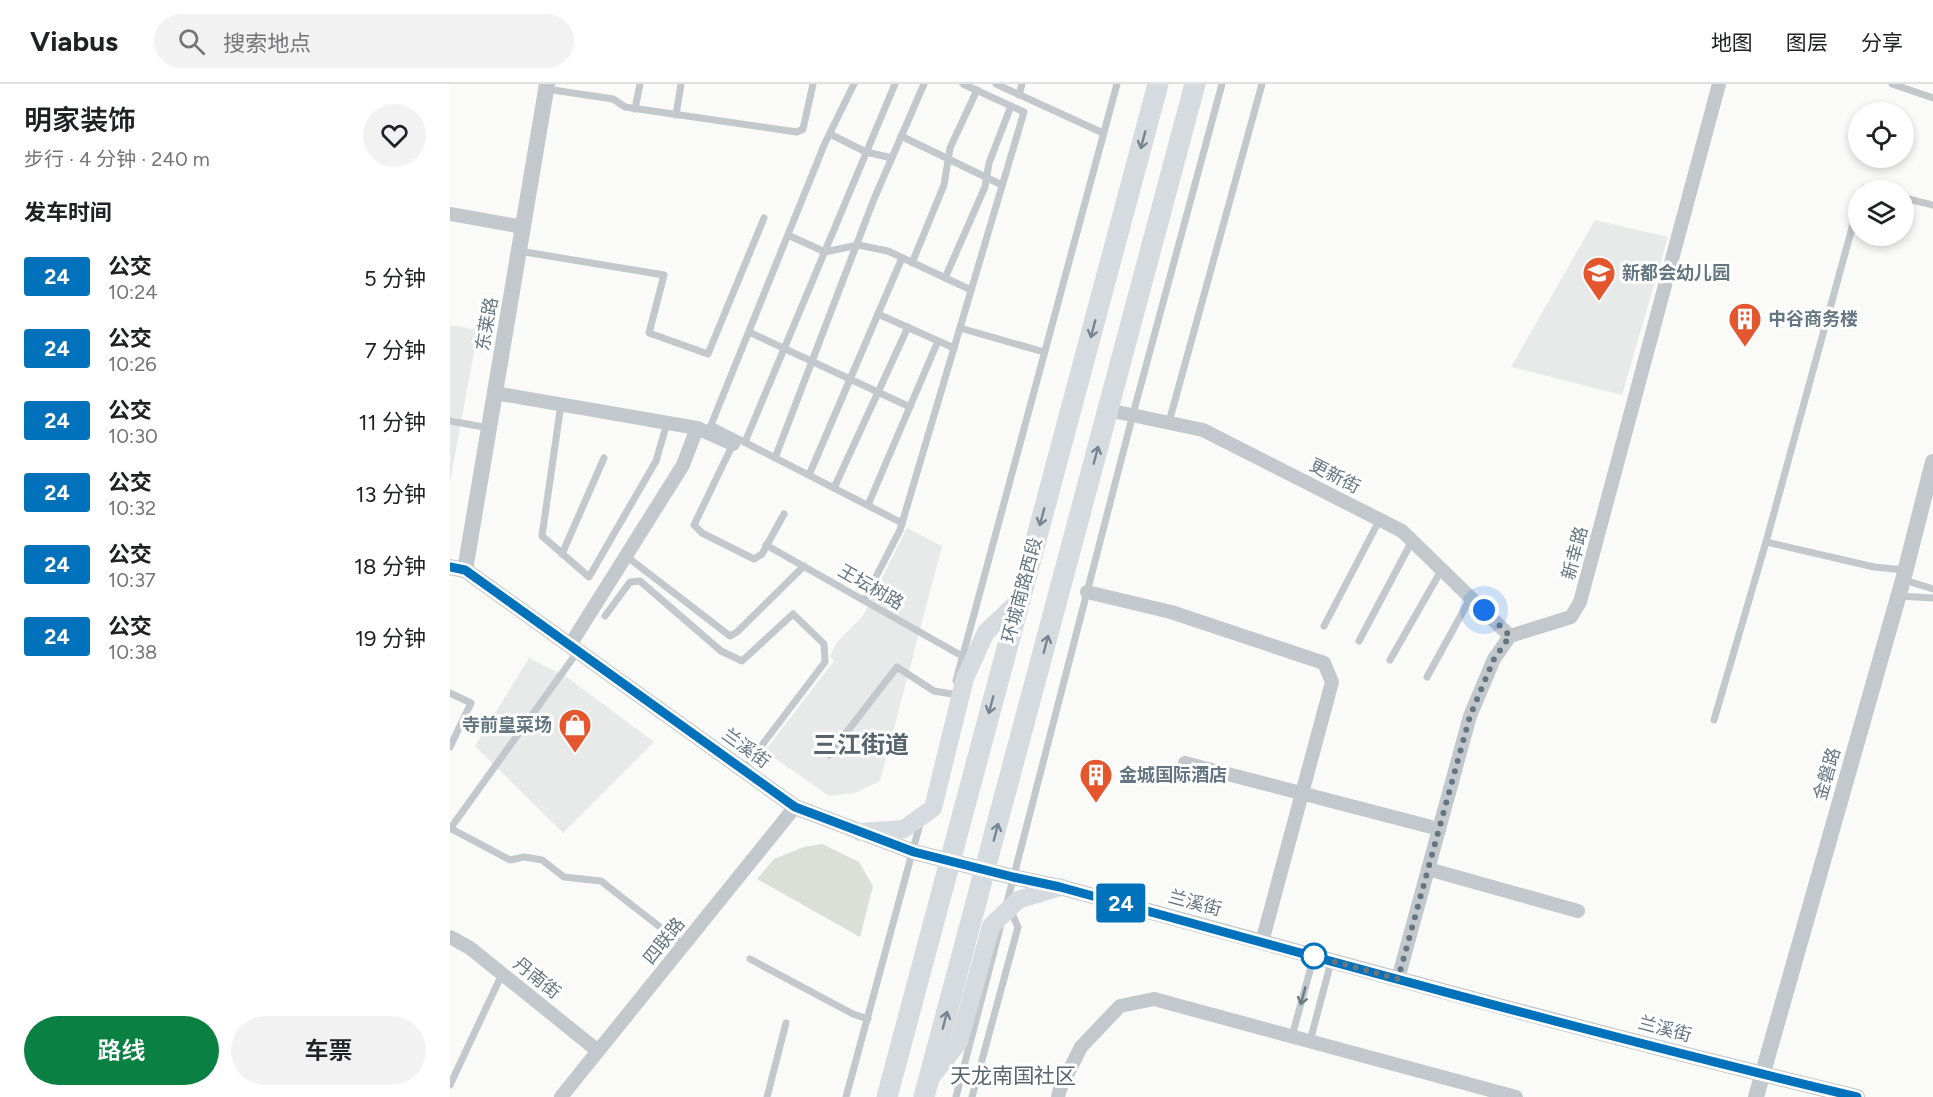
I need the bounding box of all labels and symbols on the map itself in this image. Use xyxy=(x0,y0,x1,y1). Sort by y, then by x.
one-way arrow xyxy=(1137,131,1148,150)
school or university icon: 新都会幼儿园 xyxy=(1581,255,1617,302)
place label: 新都会幼儿园 xyxy=(1622,262,1730,284)
street label: 东莱路 xyxy=(471,296,503,352)
building icon: 中谷商务楼 xyxy=(1727,301,1763,348)
place label: 中谷商务楼 xyxy=(1768,308,1858,330)
one-way arrow xyxy=(1086,319,1098,338)
one-way arrow xyxy=(1091,446,1102,465)
street label: 更新街 xyxy=(1306,454,1364,498)
one-way arrow xyxy=(1036,507,1047,526)
street label: 新幸路 xyxy=(1557,524,1593,582)
street label: 环城南路西段 xyxy=(997,535,1047,645)
street label: 王坛树路 xyxy=(834,559,908,615)
your location xyxy=(1469,595,1499,625)
one-way arrow xyxy=(1041,634,1052,653)
one-way arrow xyxy=(985,696,997,715)
shop icon: 寺前皇菜场 xyxy=(557,707,593,754)
place label: 寺前皇菜场 xyxy=(462,714,552,736)
street label: 兰溪街 xyxy=(718,723,774,773)
district label: 三江街道 xyxy=(813,730,909,759)
street label: 金磐路 xyxy=(1809,745,1845,803)
building icon: 金城国际酒店 xyxy=(1078,757,1114,804)
place label: 金城国际酒店 xyxy=(1119,764,1227,786)
one-way arrow xyxy=(991,823,1002,842)
line badge: 24 xyxy=(1094,884,1148,922)
street label: 兰溪街 xyxy=(1166,885,1224,921)
street label: 四联路 xyxy=(638,913,690,969)
unlabelled marker xyxy=(1301,943,1327,969)
street label: 丹南街 xyxy=(509,952,565,1004)
one-way arrow xyxy=(1297,986,1308,1005)
one-way arrow xyxy=(940,1011,951,1030)
street label: 兰溪街 xyxy=(1636,1011,1694,1047)
district label: 天龙南国社区 xyxy=(950,1063,1076,1088)

